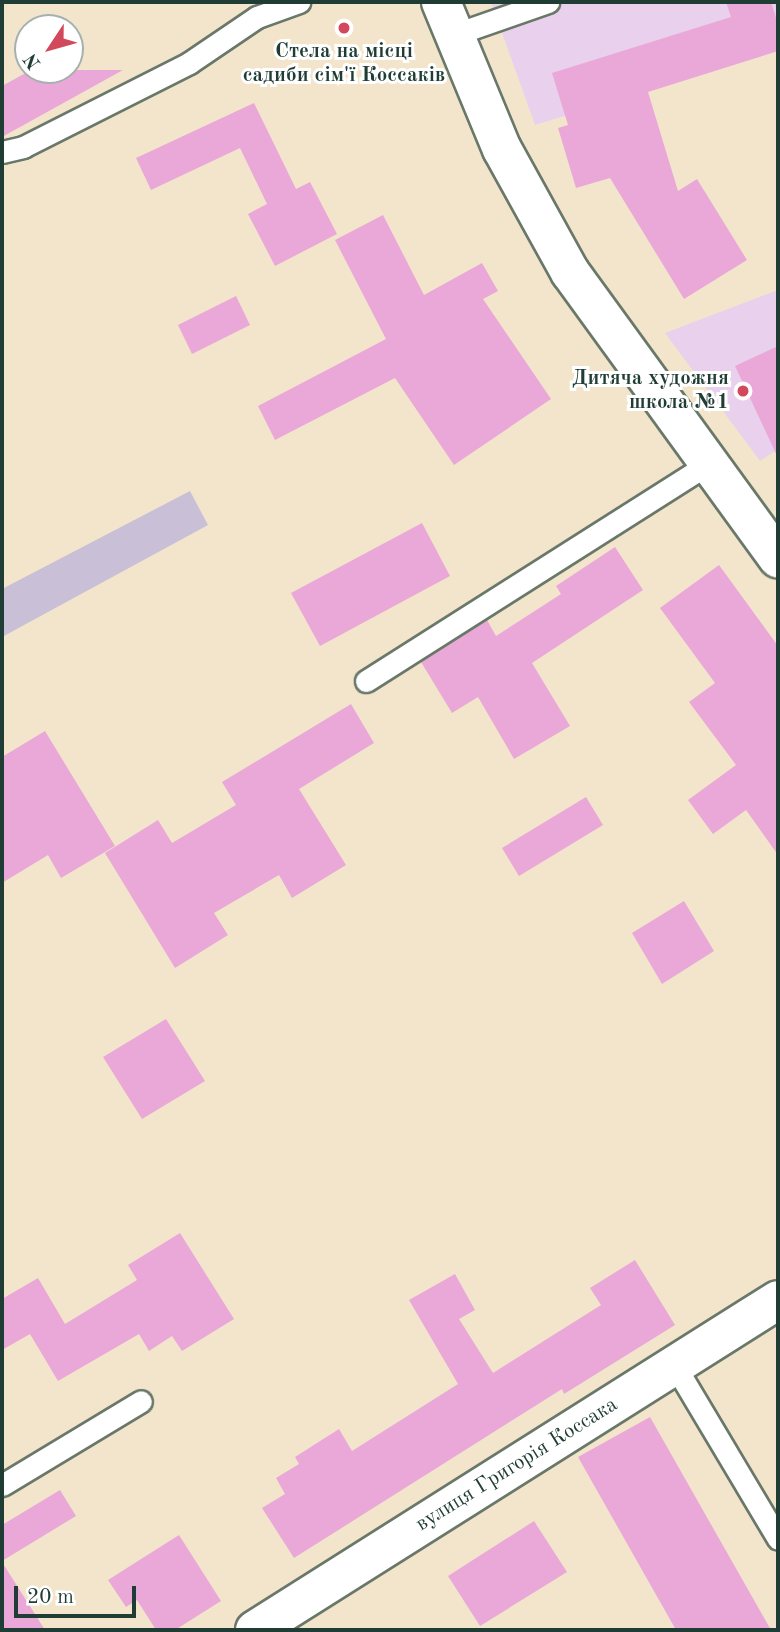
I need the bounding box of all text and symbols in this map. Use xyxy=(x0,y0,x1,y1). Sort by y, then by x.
north arrow xyxy=(14,14,84,84)
marker: Стела на місці садиби сім'ї Коссаків xyxy=(336,20,352,36)
place label: Стела на місці садиби сім'ї Коссаків xyxy=(243,39,445,89)
text: N xyxy=(21,49,45,72)
place label: Дитяча художня школа №1 xyxy=(572,366,729,416)
marker: Дитяча художня школа №1 xyxy=(735,383,751,399)
street label: вулиця Григорія Коссака xyxy=(411,1393,623,1537)
scale bar xyxy=(18,1572,140,1616)
text: 20 m xyxy=(27,1587,74,1608)

